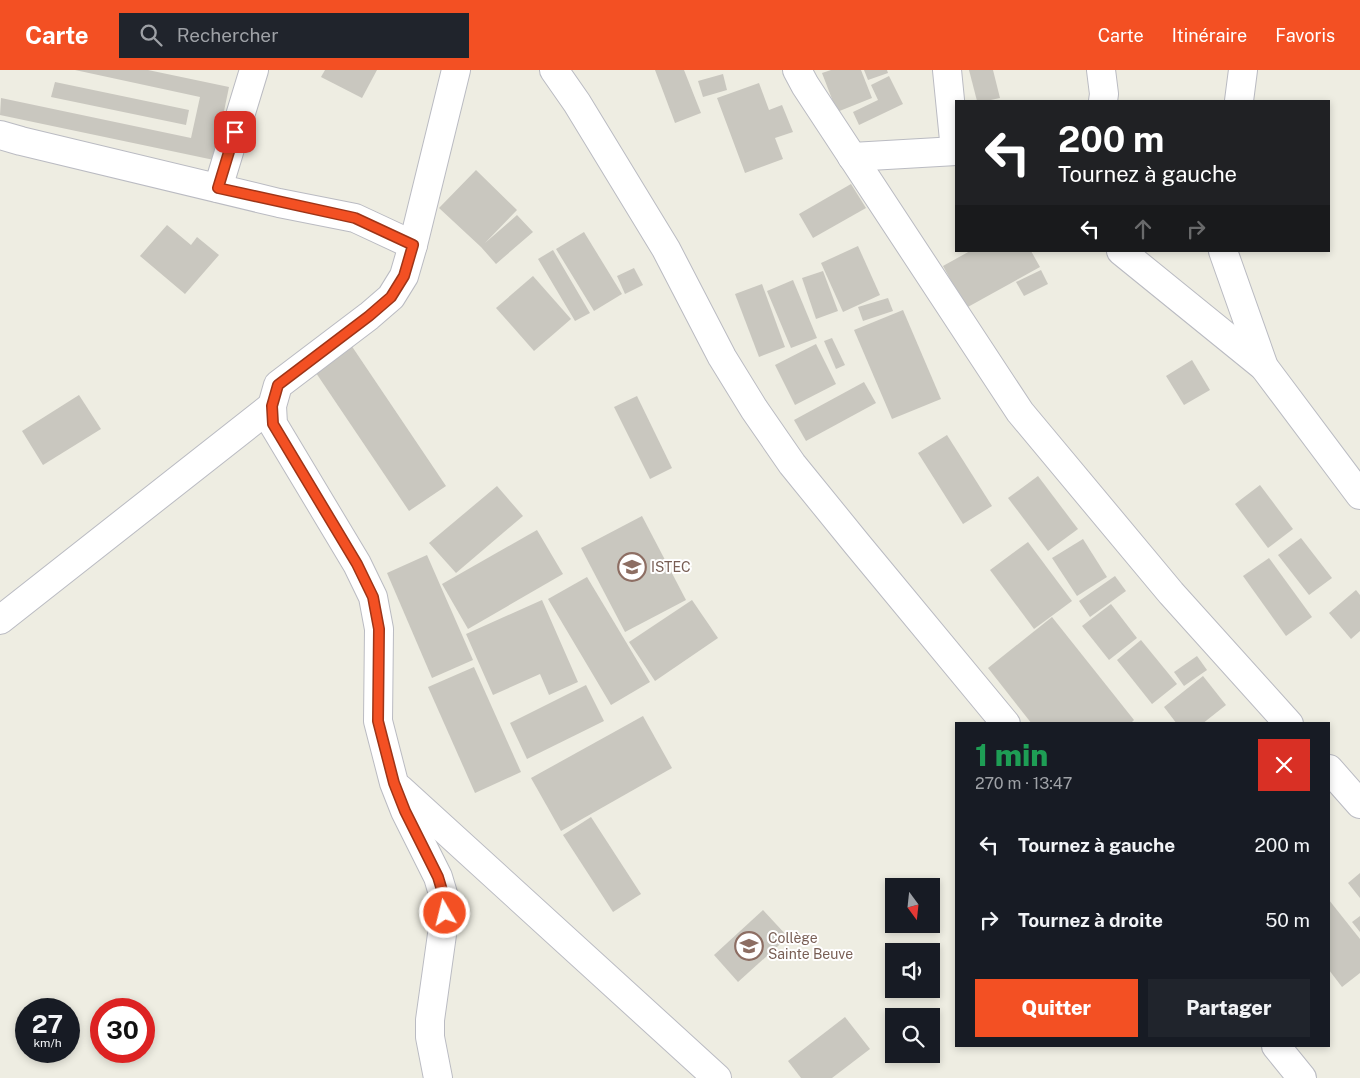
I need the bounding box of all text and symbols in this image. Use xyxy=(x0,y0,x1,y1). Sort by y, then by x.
search box xyxy=(119,13,469,58)
text: Carte xyxy=(25,21,89,49)
icon: search xyxy=(137,21,165,49)
text: Rechercher xyxy=(177,24,279,46)
text: Carte xyxy=(1098,25,1144,46)
text: Itinéraire xyxy=(1172,25,1247,46)
text: Favoris xyxy=(1275,25,1335,46)
pin xyxy=(214,111,256,153)
icon: arrive xyxy=(221,118,249,146)
text: 200 m xyxy=(1058,119,1164,160)
icon: left xyxy=(975,120,1040,185)
text: Tournez à gauche xyxy=(1058,161,1237,187)
icon: left xyxy=(1076,215,1104,243)
icon: ahead xyxy=(1129,215,1157,243)
icon: right xyxy=(1182,215,1210,243)
school or university icon: ISTEC xyxy=(617,552,647,582)
place label: ISTEC xyxy=(651,559,691,575)
text: 1 min xyxy=(975,737,1048,773)
button: close xyxy=(1258,739,1310,791)
text: 270 m · 13:47 xyxy=(975,774,1072,793)
icon: left xyxy=(975,831,1003,859)
text: Tournez à gauche xyxy=(1018,834,1175,856)
text: 200 m xyxy=(1254,834,1310,856)
north arrow xyxy=(885,878,940,932)
map controls xyxy=(885,878,940,1063)
position arrow xyxy=(418,886,470,938)
icon: right xyxy=(975,906,1003,934)
text: Tournez à droite xyxy=(1018,909,1163,931)
text: 50 m xyxy=(1265,909,1310,931)
place label: Collège Sainte Beuve xyxy=(768,930,853,962)
school or university icon: Collège Sainte Beuve xyxy=(734,931,764,961)
button: sound xyxy=(885,943,940,998)
button: Quitter xyxy=(975,979,1138,1037)
button: Partager xyxy=(1148,979,1310,1037)
speed limit sign: 30 xyxy=(90,998,155,1063)
button: search xyxy=(885,1008,940,1063)
text: 27 xyxy=(32,1009,63,1039)
text: km/h xyxy=(33,1036,62,1050)

